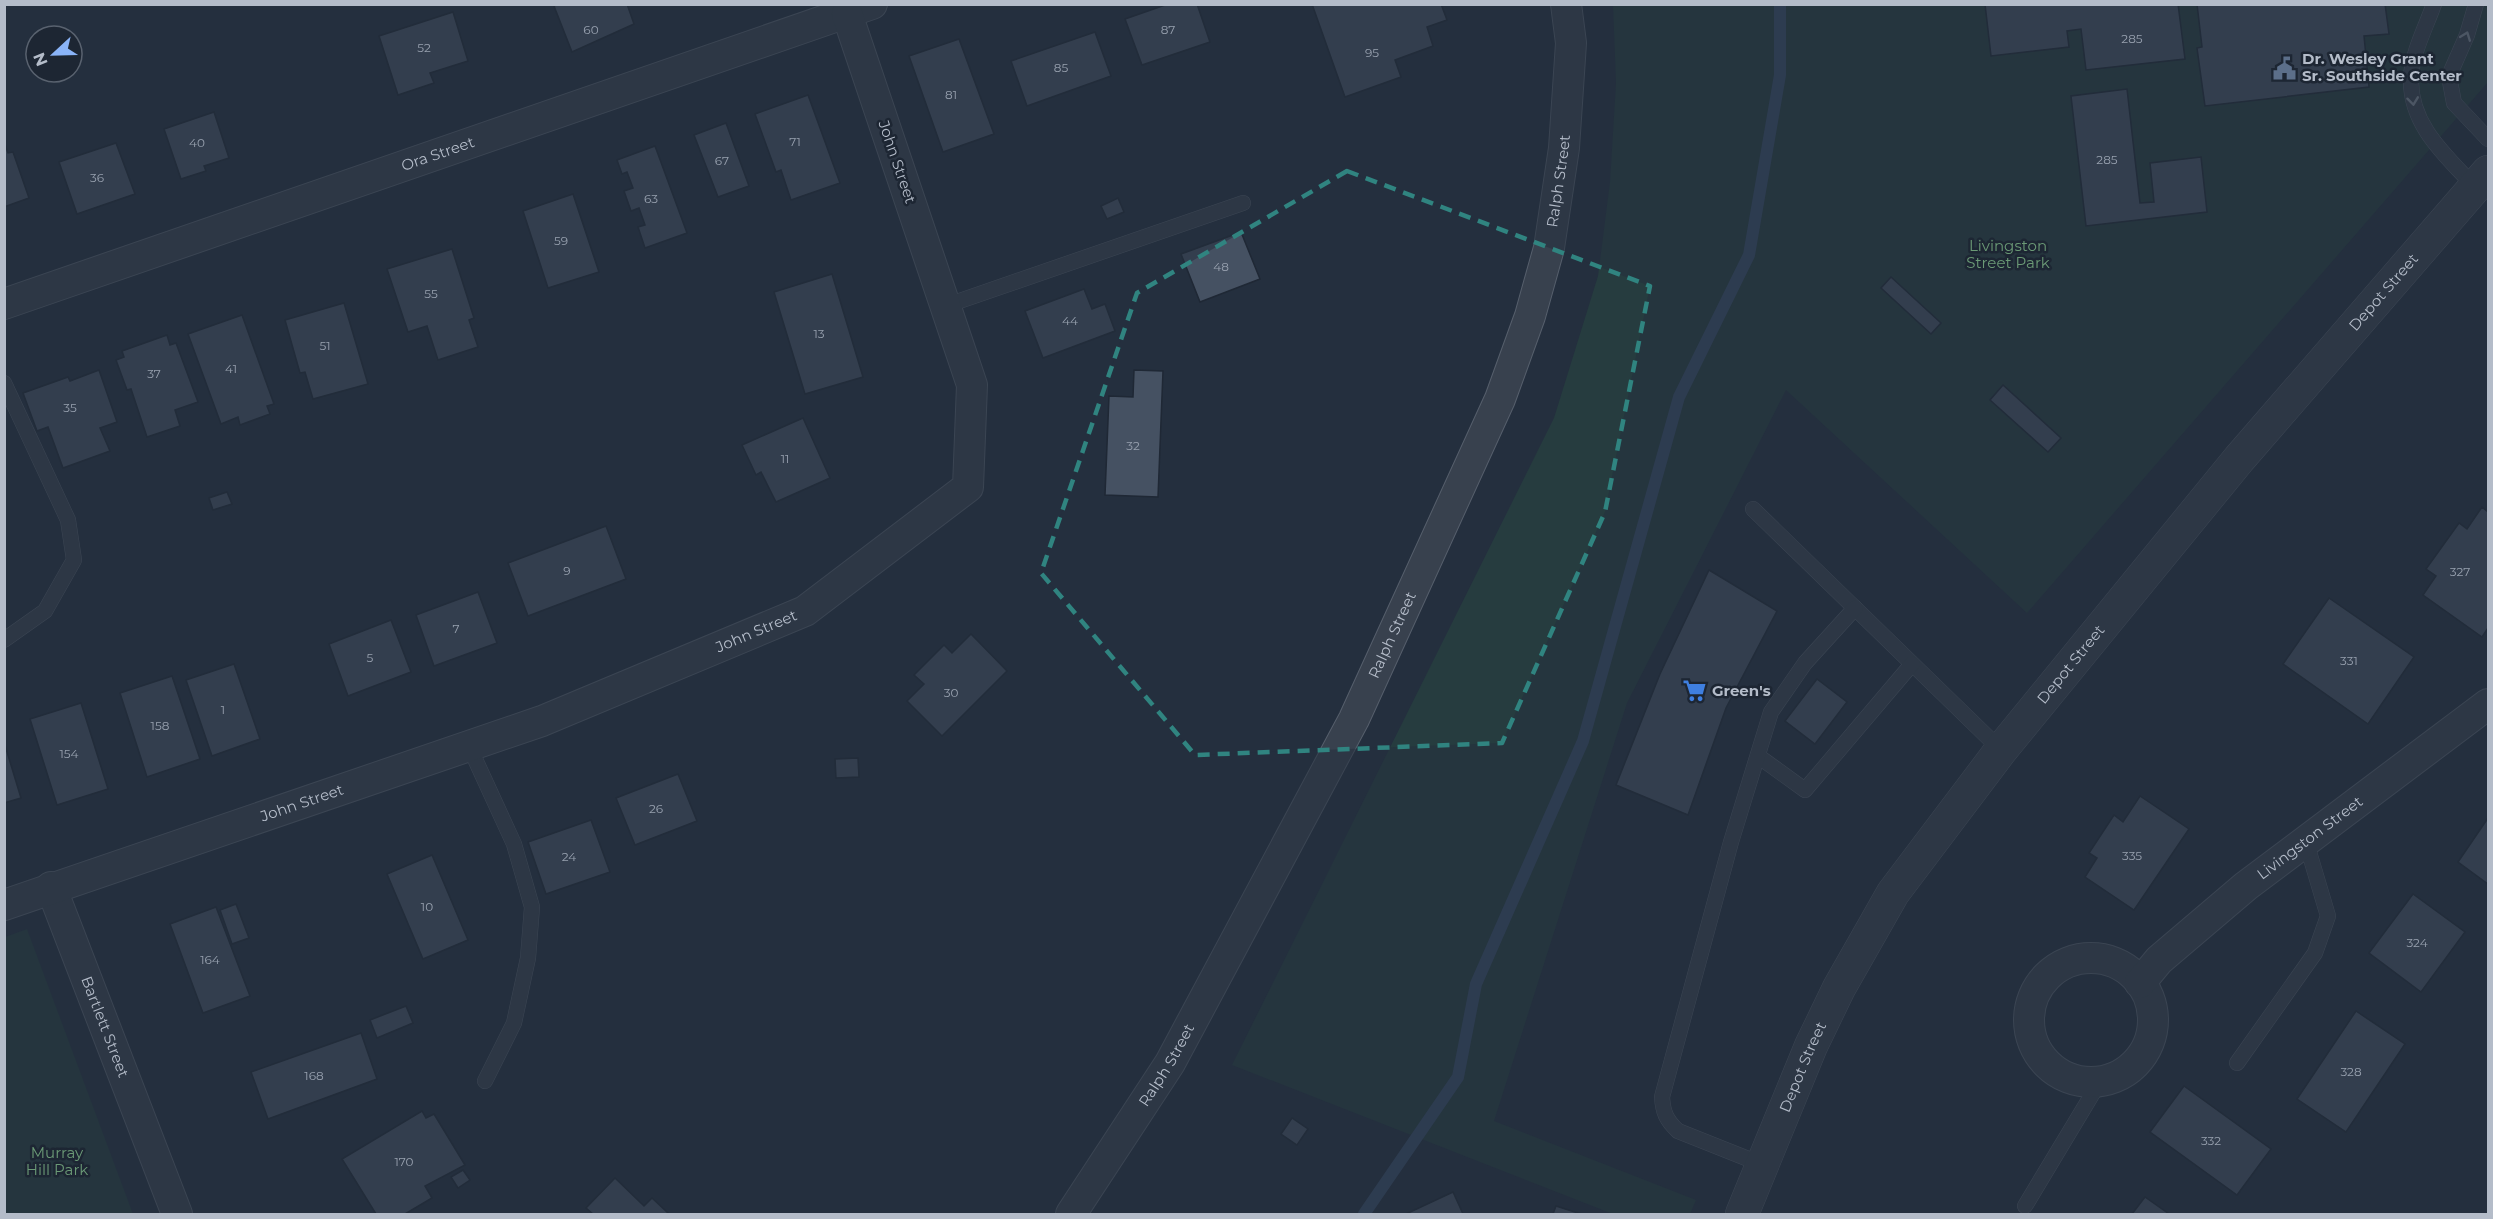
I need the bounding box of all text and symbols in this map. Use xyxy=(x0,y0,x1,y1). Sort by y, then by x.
house number: 60 xyxy=(583,22,599,37)
house number: 87 xyxy=(1161,22,1175,37)
north arrow xyxy=(24,24,84,84)
house number: 285 xyxy=(2121,31,2143,46)
one-way arrow xyxy=(2459,31,2471,42)
house number: 52 xyxy=(417,40,431,55)
house number: 95 xyxy=(1365,45,1379,60)
place label: Dr. Wesley Grant Sr. Southside Center xyxy=(2302,49,2462,85)
text: N xyxy=(29,50,52,69)
public building icon: Dr. Wesley Grant Sr. Southside Center xyxy=(2271,55,2297,81)
house number: 85 xyxy=(1054,60,1068,75)
house number: 81 xyxy=(945,87,957,102)
one-way arrow xyxy=(2407,96,2419,106)
street label: John Street xyxy=(874,117,921,206)
street label: Ora Street xyxy=(399,132,477,175)
house number: 71 xyxy=(789,134,801,149)
street label: Ralph Street xyxy=(1542,134,1574,228)
house number: 40 xyxy=(189,135,205,150)
house number: 285 xyxy=(2096,152,2118,167)
house number: 67 xyxy=(715,153,729,168)
house number: 36 xyxy=(90,170,104,185)
house number: 63 xyxy=(644,191,658,206)
house number: 59 xyxy=(554,233,568,248)
park label: Livingston Street Park xyxy=(1966,236,2050,272)
street label: Depot Street xyxy=(2344,249,2422,335)
house number: 48 xyxy=(1213,259,1229,274)
house number: 55 xyxy=(424,286,438,301)
house number: 44 xyxy=(1062,313,1078,328)
house number: 13 xyxy=(813,326,825,341)
house number: 51 xyxy=(319,338,331,353)
house number: 41 xyxy=(225,361,237,376)
house number: 37 xyxy=(147,366,161,381)
house number: 35 xyxy=(63,400,77,415)
house number: 32 xyxy=(1126,438,1140,453)
house number: 11 xyxy=(781,451,789,466)
house number: 9 xyxy=(563,563,571,578)
house number: 327 xyxy=(2450,564,2470,579)
street label: Ralph Street xyxy=(1364,588,1420,681)
street label: John Street xyxy=(712,605,800,657)
house number: 7 xyxy=(452,621,460,636)
street label: Depot Street xyxy=(2033,621,2108,707)
house number: 5 xyxy=(367,650,374,665)
house number: 331 xyxy=(2340,653,2358,668)
supermarket icon: Green's xyxy=(1681,678,1707,704)
place label: Green's xyxy=(1712,681,1771,700)
house number: 30 xyxy=(944,685,958,700)
house number: 1 xyxy=(221,702,225,717)
house number: 158 xyxy=(151,718,170,733)
house number: 154 xyxy=(59,746,79,761)
street label: John Street xyxy=(257,780,346,826)
street label: Livingston Street xyxy=(2253,792,2366,883)
house number: 26 xyxy=(649,801,663,816)
house number: 335 xyxy=(2122,848,2142,863)
house number: 24 xyxy=(562,849,576,864)
house number: 10 xyxy=(421,899,433,914)
house number: 324 xyxy=(2406,935,2428,950)
house number: 164 xyxy=(200,952,220,967)
street label: Bartlett Street xyxy=(77,973,133,1080)
street label: Depot Street xyxy=(1775,1019,1830,1115)
street label: Ralph Street xyxy=(1134,1020,1198,1110)
house number: 328 xyxy=(2340,1064,2362,1079)
house number: 168 xyxy=(304,1068,324,1083)
house number: 332 xyxy=(2201,1133,2221,1148)
park label: Murray Hill Park xyxy=(26,1143,88,1179)
house number: 170 xyxy=(394,1154,414,1169)

